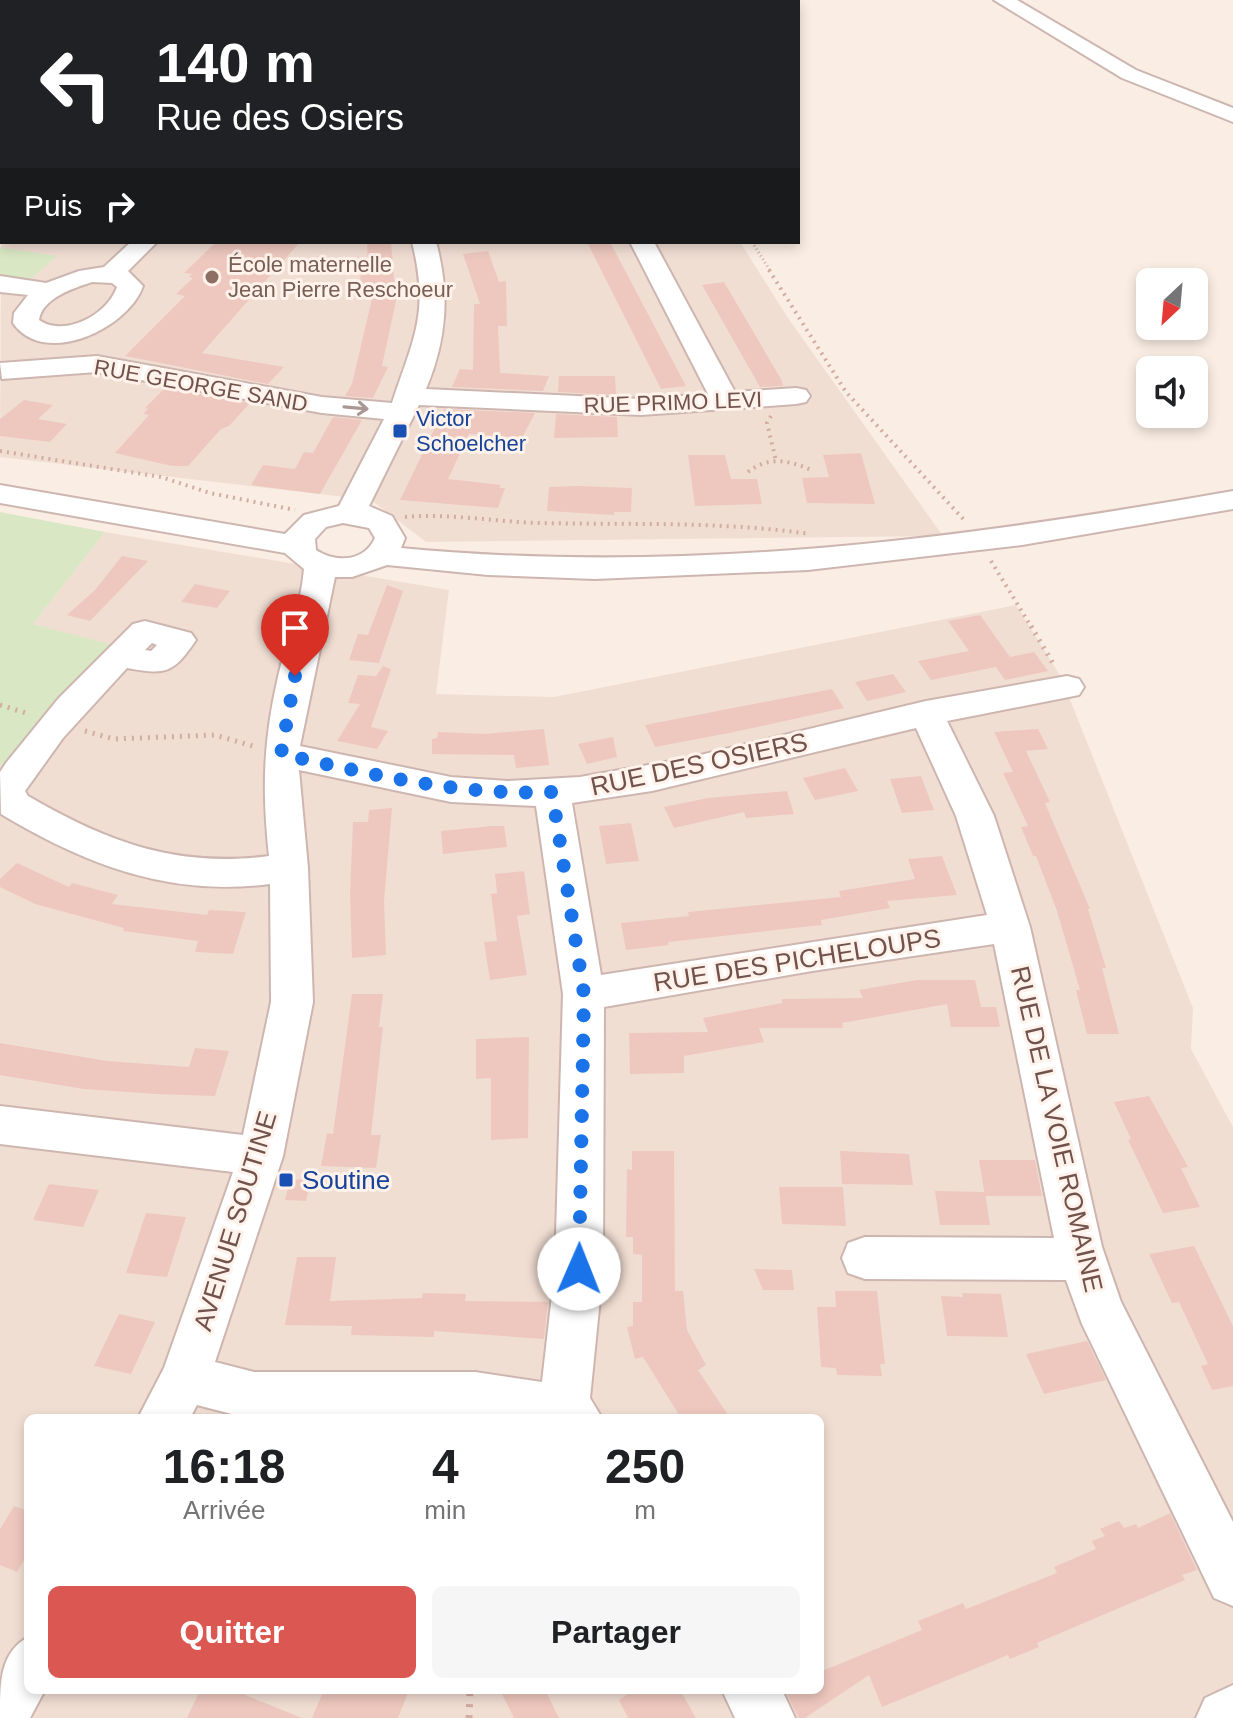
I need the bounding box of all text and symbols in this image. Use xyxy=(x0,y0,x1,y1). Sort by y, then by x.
text: 140 m xyxy=(156,31,315,94)
icon: left xyxy=(24,32,128,136)
text: Rue des Osiers xyxy=(156,97,404,138)
icon: right xyxy=(98,184,142,228)
text: Puis xyxy=(24,189,82,222)
place label: École maternelle Jean Pierre Reschoeur xyxy=(228,252,453,302)
marker: École maternelle Jean Pierre Reschoeur xyxy=(203,268,221,286)
north arrow xyxy=(1136,268,1208,340)
map controls xyxy=(1136,268,1208,428)
street label: RUE GEORGE SAND xyxy=(92,354,310,417)
button: sound xyxy=(1136,356,1208,428)
street label: RUE PRIMO LEVI xyxy=(583,387,763,418)
one-way arrow xyxy=(342,401,369,416)
place label: Victor Schoelcher xyxy=(416,406,526,456)
marker: Victor Schoelcher xyxy=(391,422,409,440)
pin xyxy=(261,594,329,676)
icon: arrive xyxy=(273,606,317,650)
street label: RUE DES OSIERS xyxy=(588,726,810,802)
street label: RUE DES PICHELOUPS xyxy=(651,922,943,998)
street label: RUE DE LA VOIE ROMAINE xyxy=(1005,963,1109,1295)
street label: AVENUE SOUTINE xyxy=(187,1108,283,1334)
place label: Soutine xyxy=(302,1165,390,1195)
marker: Soutine xyxy=(277,1171,295,1189)
position arrow xyxy=(537,1227,621,1311)
text: 16:18 xyxy=(163,1440,286,1493)
text: 4 xyxy=(432,1440,459,1493)
text: 250 xyxy=(605,1440,685,1493)
text: Arrivée xyxy=(183,1495,265,1525)
text: min xyxy=(424,1495,466,1525)
text: m xyxy=(634,1495,656,1525)
button: Quitter xyxy=(48,1586,416,1678)
button: Partager xyxy=(432,1586,800,1678)

